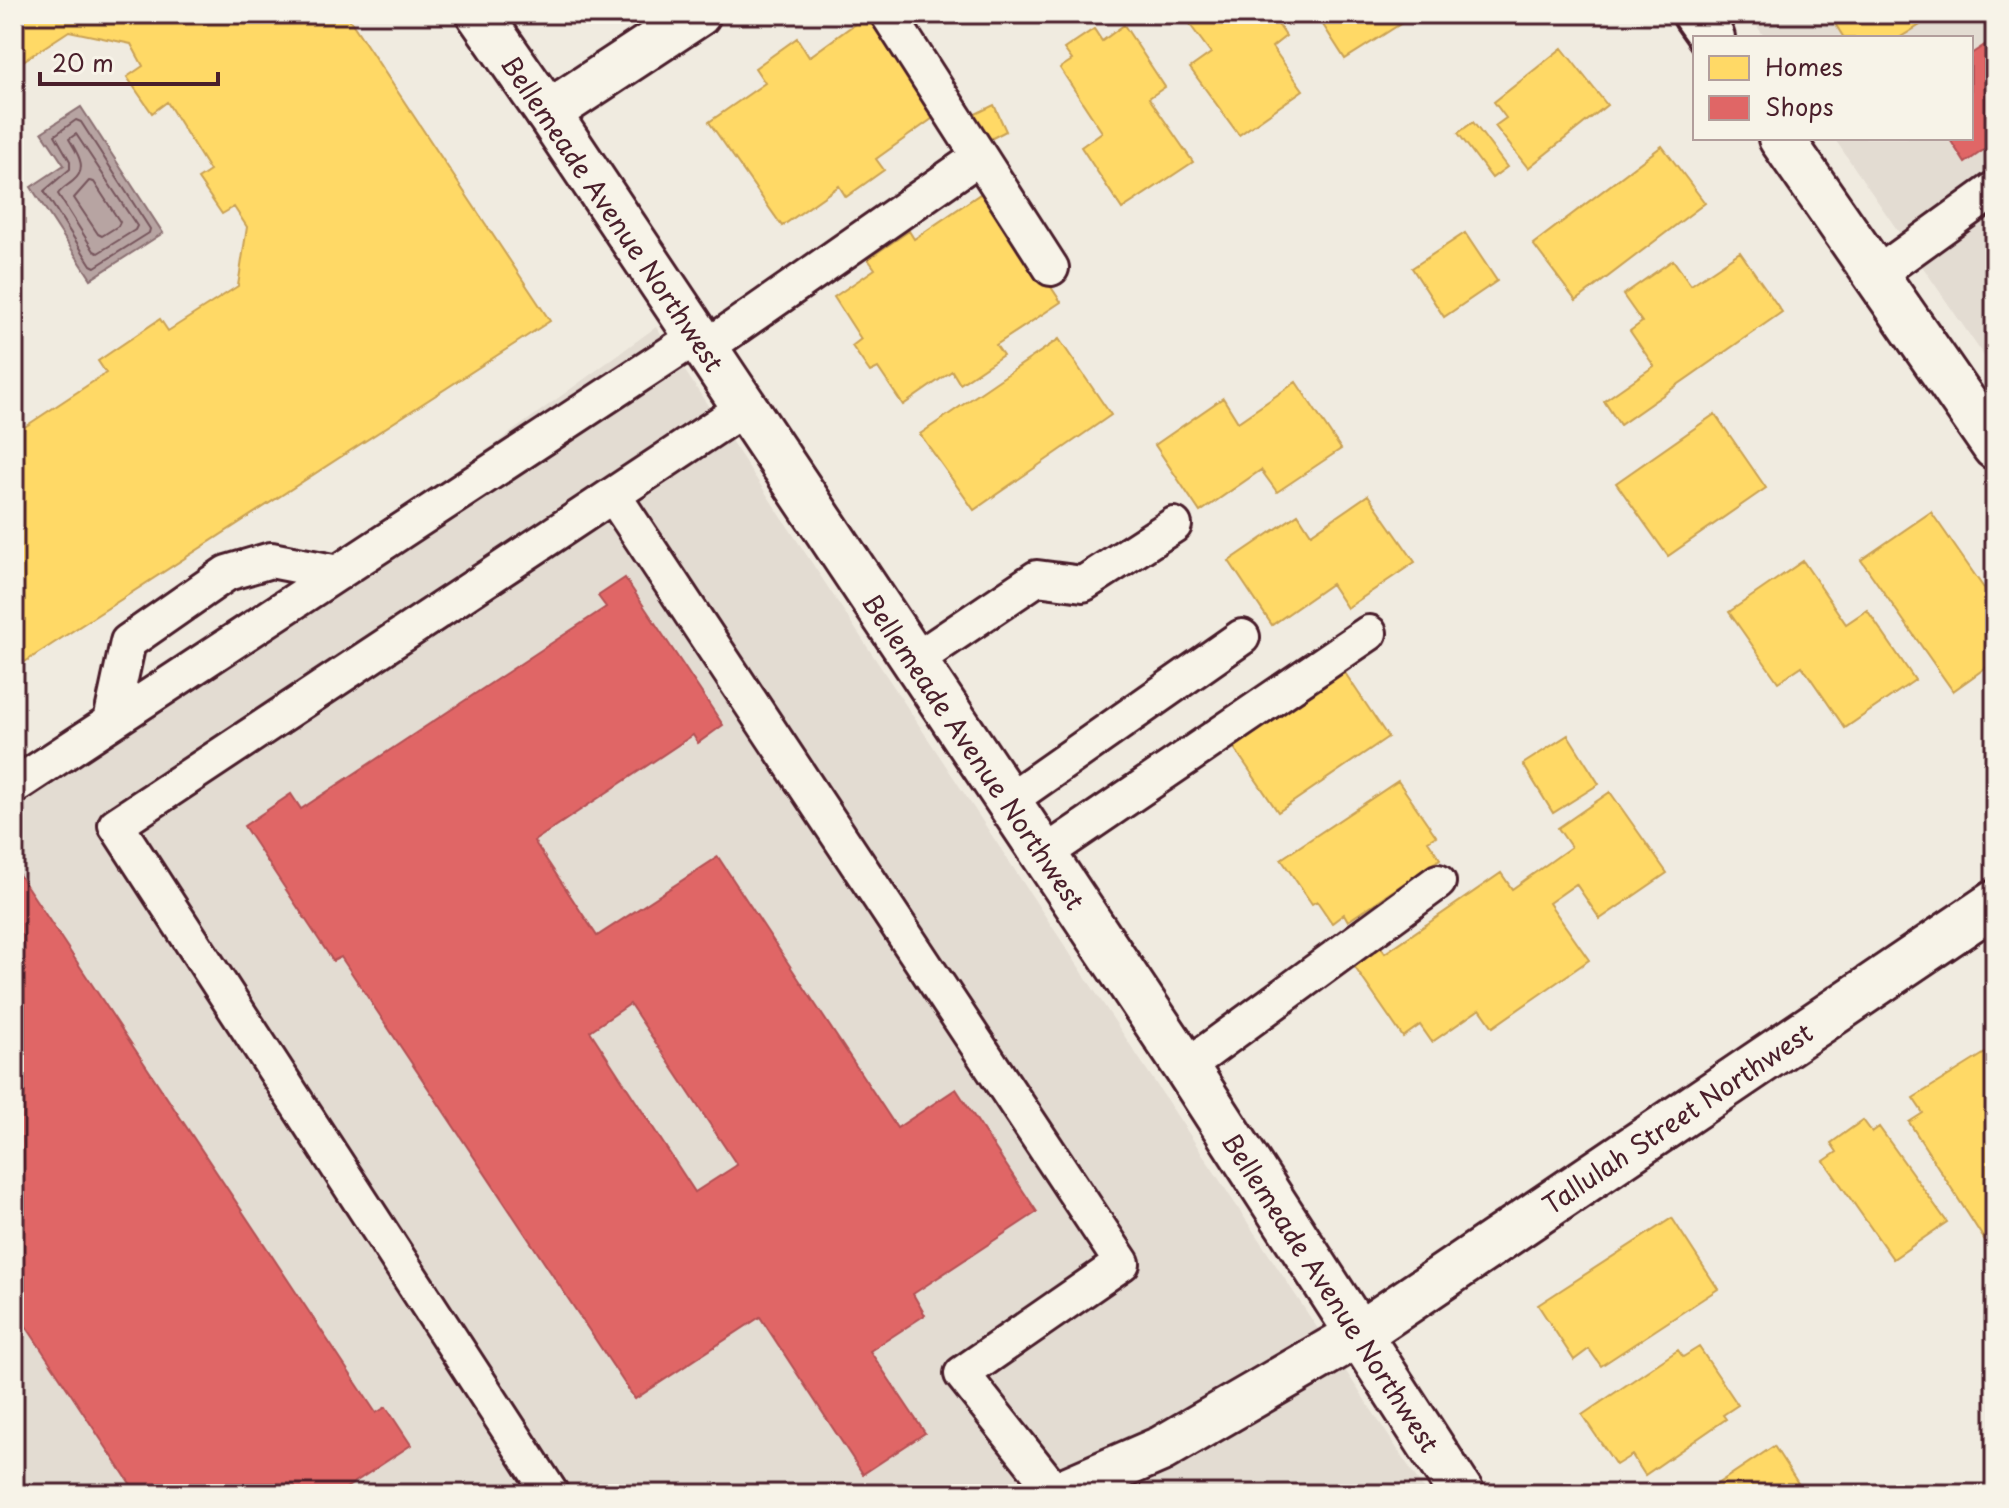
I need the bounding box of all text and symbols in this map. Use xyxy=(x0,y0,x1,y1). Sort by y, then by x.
scale bar xyxy=(40,36,218,86)
legend xyxy=(1693,36,1973,140)
text: 20 m xyxy=(52,44,114,80)
street label: Bellemeade Avenue Northwest xyxy=(492,47,734,379)
text: Homes xyxy=(1765,48,1843,84)
text: Shops xyxy=(1765,88,1834,124)
street label: Bellemeade Avenue Northwest xyxy=(853,585,1095,917)
street label: Tallulah Street Northwest xyxy=(1534,1013,1820,1223)
street label: Bellemeade Avenue Northwest xyxy=(1213,1124,1449,1460)

